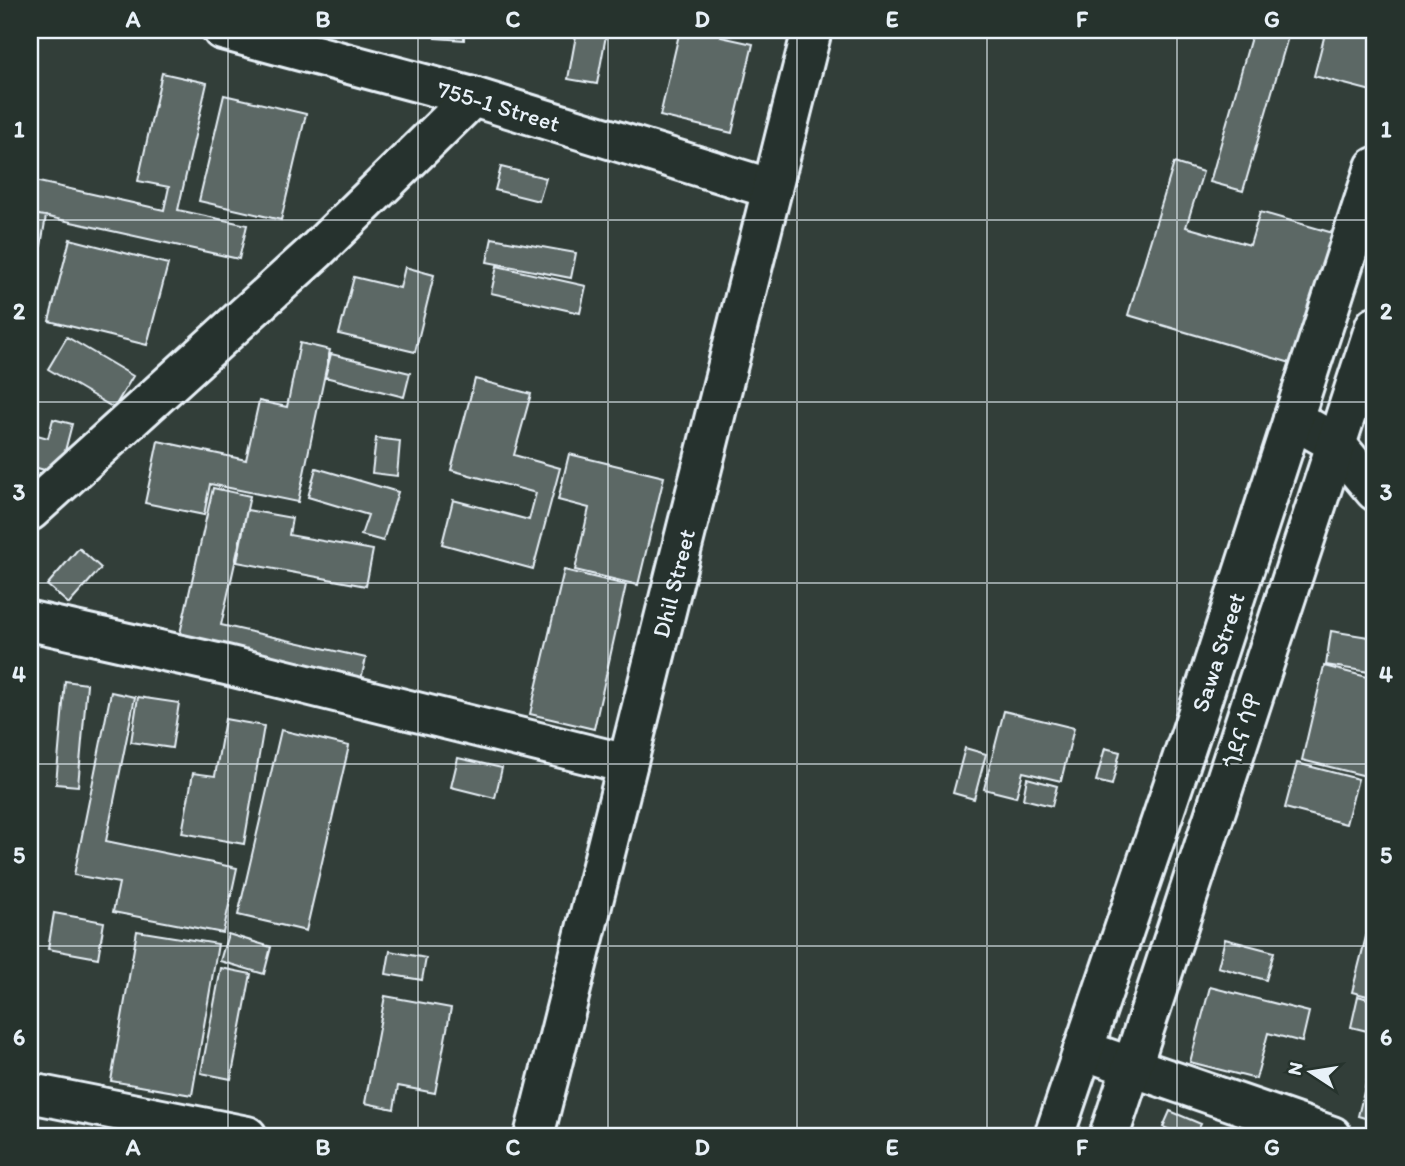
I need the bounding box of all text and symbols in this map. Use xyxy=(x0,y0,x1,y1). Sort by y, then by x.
text: A xyxy=(125,5,141,33)
text: B xyxy=(316,5,331,33)
text: C xyxy=(506,5,521,33)
text: D xyxy=(694,5,710,33)
text: E xyxy=(886,5,899,33)
text: F xyxy=(1076,5,1089,33)
text: G xyxy=(1264,5,1280,33)
street label: 755-1 Street xyxy=(434,74,564,138)
text: 1 xyxy=(14,115,25,143)
text: 1 xyxy=(1381,115,1392,143)
text: 2 xyxy=(13,297,26,325)
text: 2 xyxy=(1380,297,1393,325)
text: 3 xyxy=(13,478,26,506)
text: 3 xyxy=(1380,478,1393,506)
street label: Dhil Street xyxy=(645,526,701,641)
street label: Sawa Street xyxy=(1185,589,1250,715)
text: 4 xyxy=(12,660,26,688)
text: 4 xyxy=(1379,660,1393,688)
street label: ጎደና ሳዋ xyxy=(1216,690,1268,772)
text: 5 xyxy=(13,841,25,869)
text: 5 xyxy=(1380,841,1392,869)
text: 6 xyxy=(13,1023,25,1051)
text: 6 xyxy=(1380,1023,1392,1051)
north arrow xyxy=(1276,1036,1346,1106)
text: N xyxy=(1282,1060,1307,1077)
text: A xyxy=(125,1133,141,1161)
text: B xyxy=(316,1133,331,1161)
text: C xyxy=(506,1133,521,1161)
text: D xyxy=(694,1133,710,1161)
text: E xyxy=(886,1133,899,1161)
text: F xyxy=(1076,1133,1089,1161)
text: G xyxy=(1264,1133,1280,1161)

